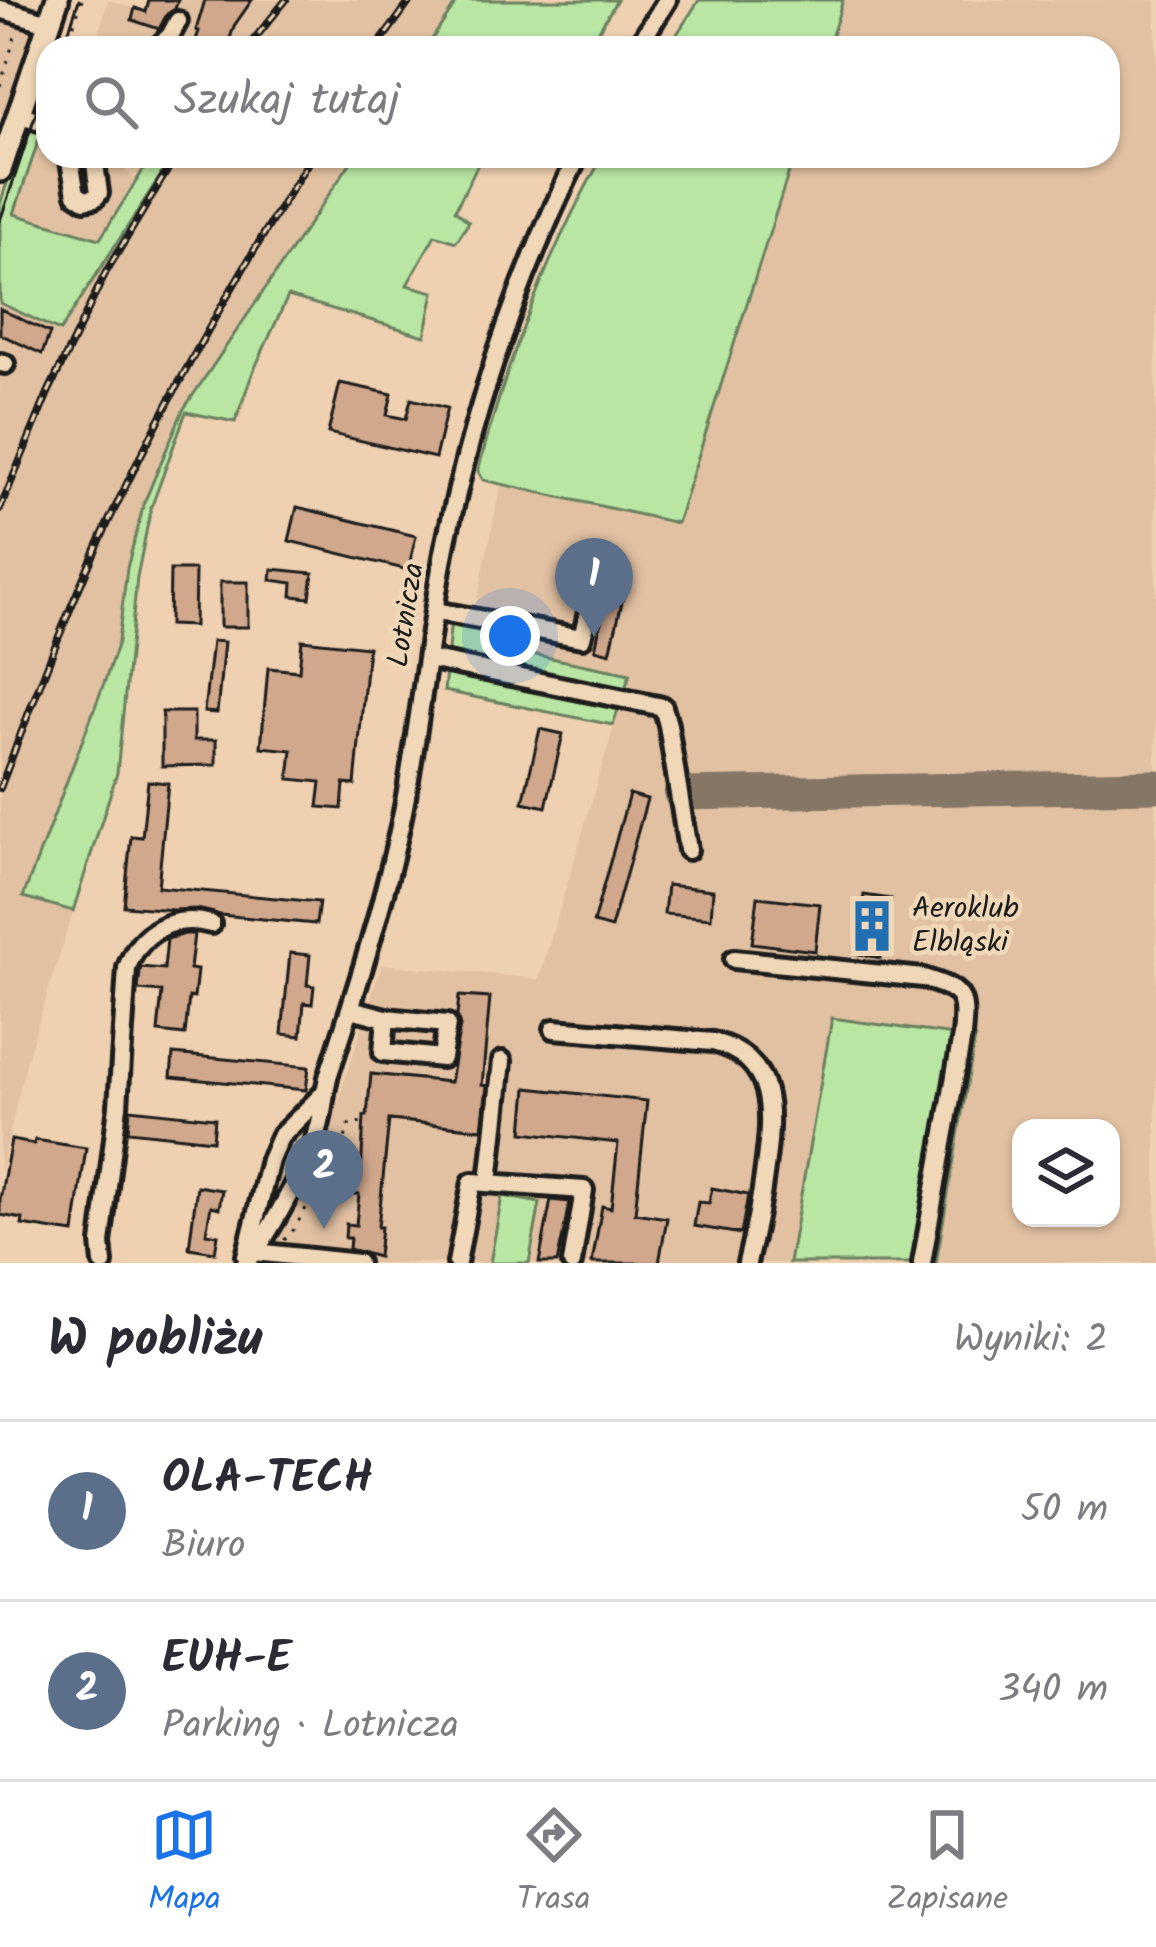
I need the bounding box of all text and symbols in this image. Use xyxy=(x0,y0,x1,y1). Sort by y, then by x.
search box xyxy=(36,36,1120,168)
text: Szukaj tutaj xyxy=(174,66,400,138)
icon: search xyxy=(78,69,144,135)
pin: 1 xyxy=(555,538,633,637)
street label: Lotnicza xyxy=(375,559,439,671)
your location xyxy=(480,606,540,666)
place label: Aeroklub Elbląski xyxy=(912,885,1019,967)
building icon: Aeroklub Elbląski xyxy=(843,897,901,955)
map controls xyxy=(1012,1119,1120,1227)
button: layers xyxy=(1012,1119,1120,1227)
pin: 2 xyxy=(285,1130,363,1229)
text: W pobliżu xyxy=(48,1301,262,1382)
text: Wyniki: 2 xyxy=(954,1310,1108,1372)
text: OLA-TECH xyxy=(162,1444,373,1516)
text: 1 xyxy=(81,1480,93,1542)
text: 50 m xyxy=(1021,1480,1108,1542)
text: Biuro xyxy=(162,1516,245,1578)
text: EUH-E xyxy=(162,1624,292,1696)
text: 2 xyxy=(76,1660,98,1722)
text: 340 m xyxy=(998,1660,1108,1722)
text: Parking · Lotnicza xyxy=(162,1696,459,1758)
tab: Mapa xyxy=(148,1802,221,1927)
tab: Trasa xyxy=(517,1802,590,1927)
tab: Zapisane xyxy=(886,1802,1008,1927)

